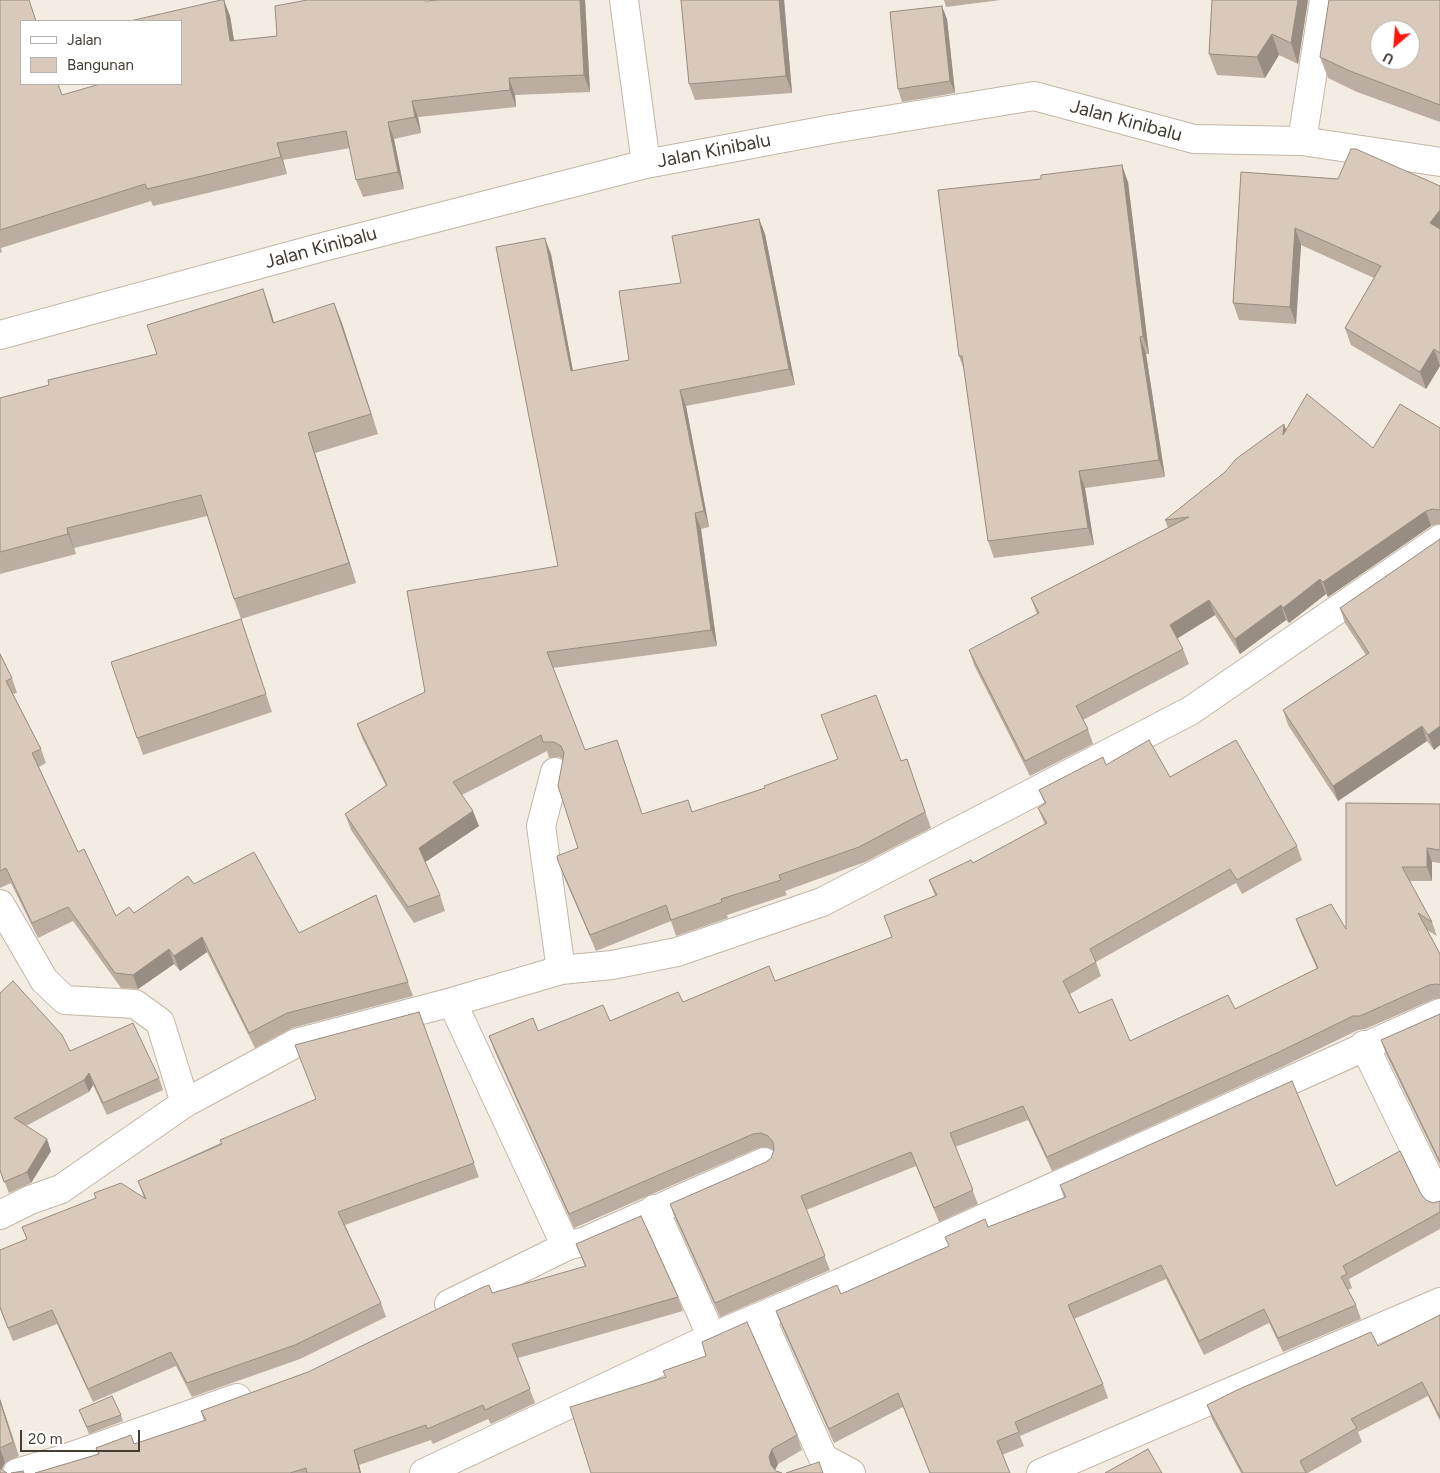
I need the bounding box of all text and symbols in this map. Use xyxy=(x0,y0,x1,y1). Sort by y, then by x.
legend xyxy=(20,20,182,85)
north arrow xyxy=(1370,20,1420,70)
text: Jalan xyxy=(67,31,102,49)
text: U xyxy=(1380,48,1397,68)
text: Bangunan xyxy=(67,56,134,74)
street label: Jalan Kinibalu xyxy=(1067,95,1185,147)
street label: Jalan Kinibalu xyxy=(655,129,773,173)
street label: Jalan Kinibalu xyxy=(262,222,380,274)
scale bar xyxy=(22,1420,142,1452)
text: 20 m xyxy=(28,1430,62,1448)

